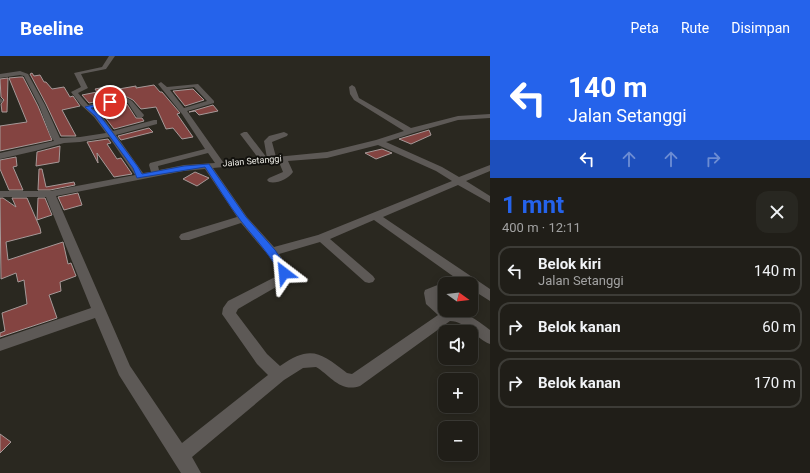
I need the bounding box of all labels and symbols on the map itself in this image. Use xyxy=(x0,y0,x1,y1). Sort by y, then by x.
pin xyxy=(93,85,127,119)
street label: Jalan Setanggi xyxy=(222,153,282,169)
position arrow xyxy=(263,252,305,294)
north arrow xyxy=(438,277,478,317)

